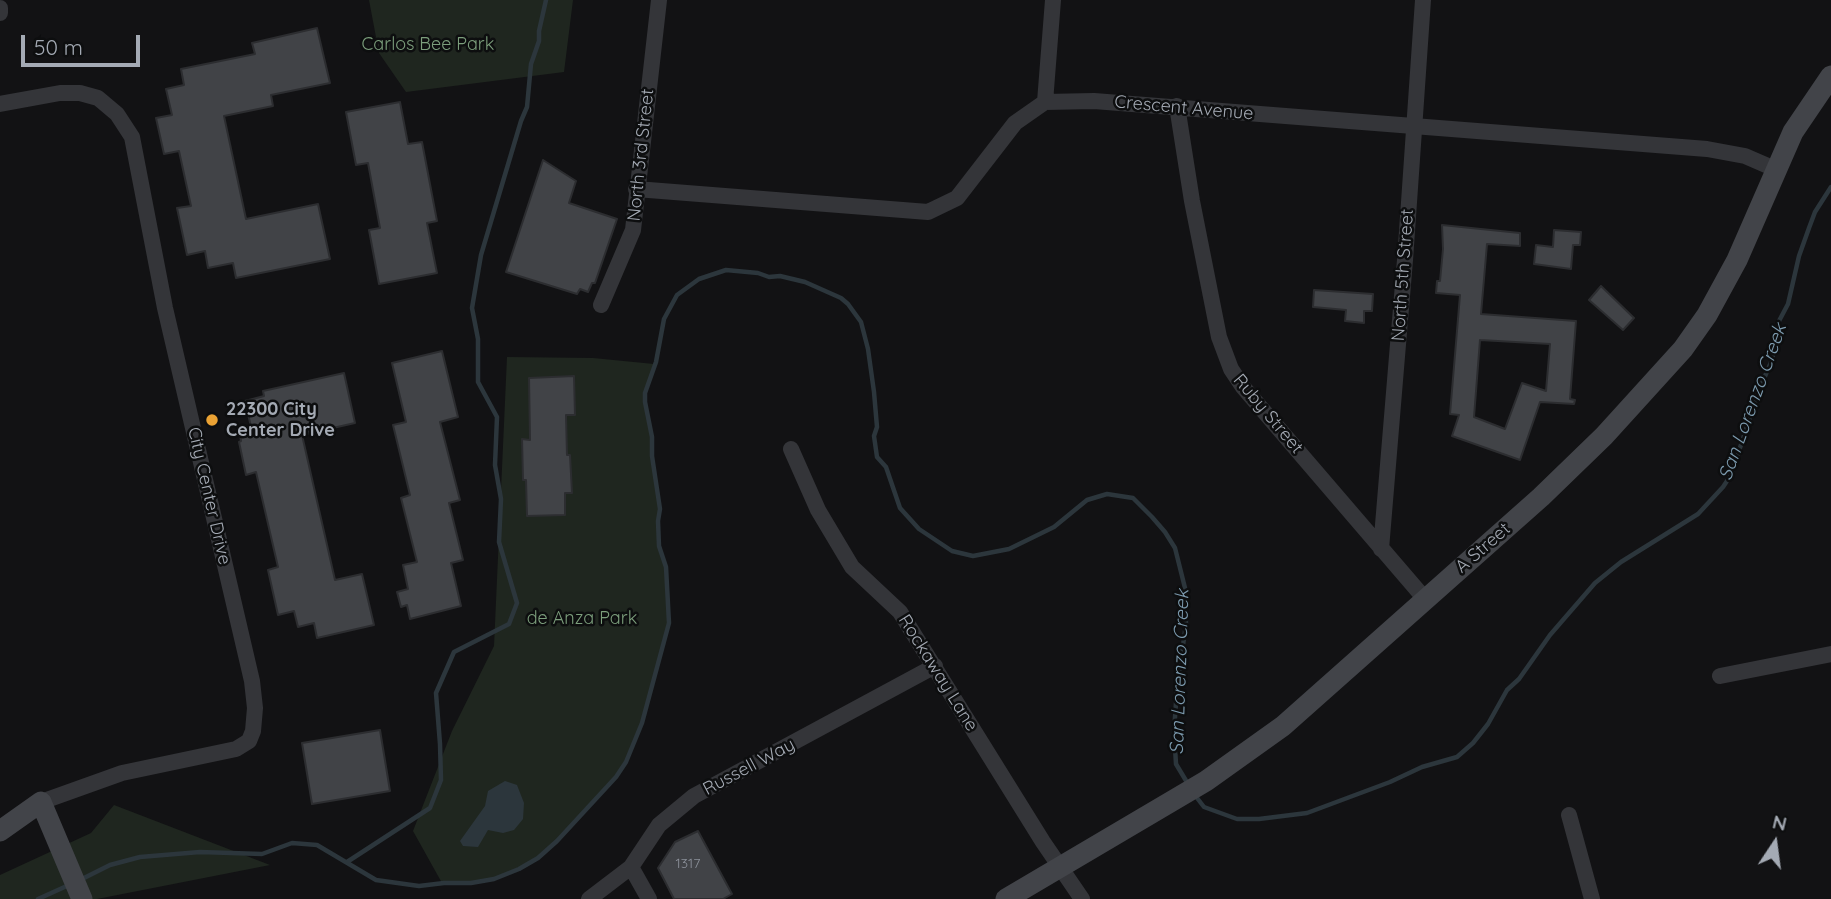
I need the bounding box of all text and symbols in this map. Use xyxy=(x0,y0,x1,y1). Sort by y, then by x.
scale bar xyxy=(24,21,144,65)
text: 50 m xyxy=(34,34,83,60)
park label: Carlos Bee Park xyxy=(362,34,494,56)
street label: North 3rd Street xyxy=(623,88,659,222)
street label: Crescent Avenue xyxy=(1114,91,1254,125)
street label: North 5th Street xyxy=(1388,208,1418,342)
water label: San Lorenzo Creek xyxy=(1714,321,1792,483)
street label: Ruby Street xyxy=(1228,370,1308,458)
place label: 22300 City Center Drive xyxy=(226,399,335,442)
marker: 22300 City Center Drive xyxy=(204,412,220,428)
street label: City Center Drive xyxy=(183,425,235,567)
street label: A Street xyxy=(1451,518,1515,578)
water label: San Lorenzo Creek xyxy=(1166,589,1194,755)
park label: de Anza Park xyxy=(527,608,637,630)
street label: Rockaway Lane xyxy=(894,611,982,735)
street label: Russell Way xyxy=(699,734,799,800)
north arrow xyxy=(1740,808,1810,878)
text: N xyxy=(1770,809,1789,836)
house number: 1317 xyxy=(676,856,700,872)

